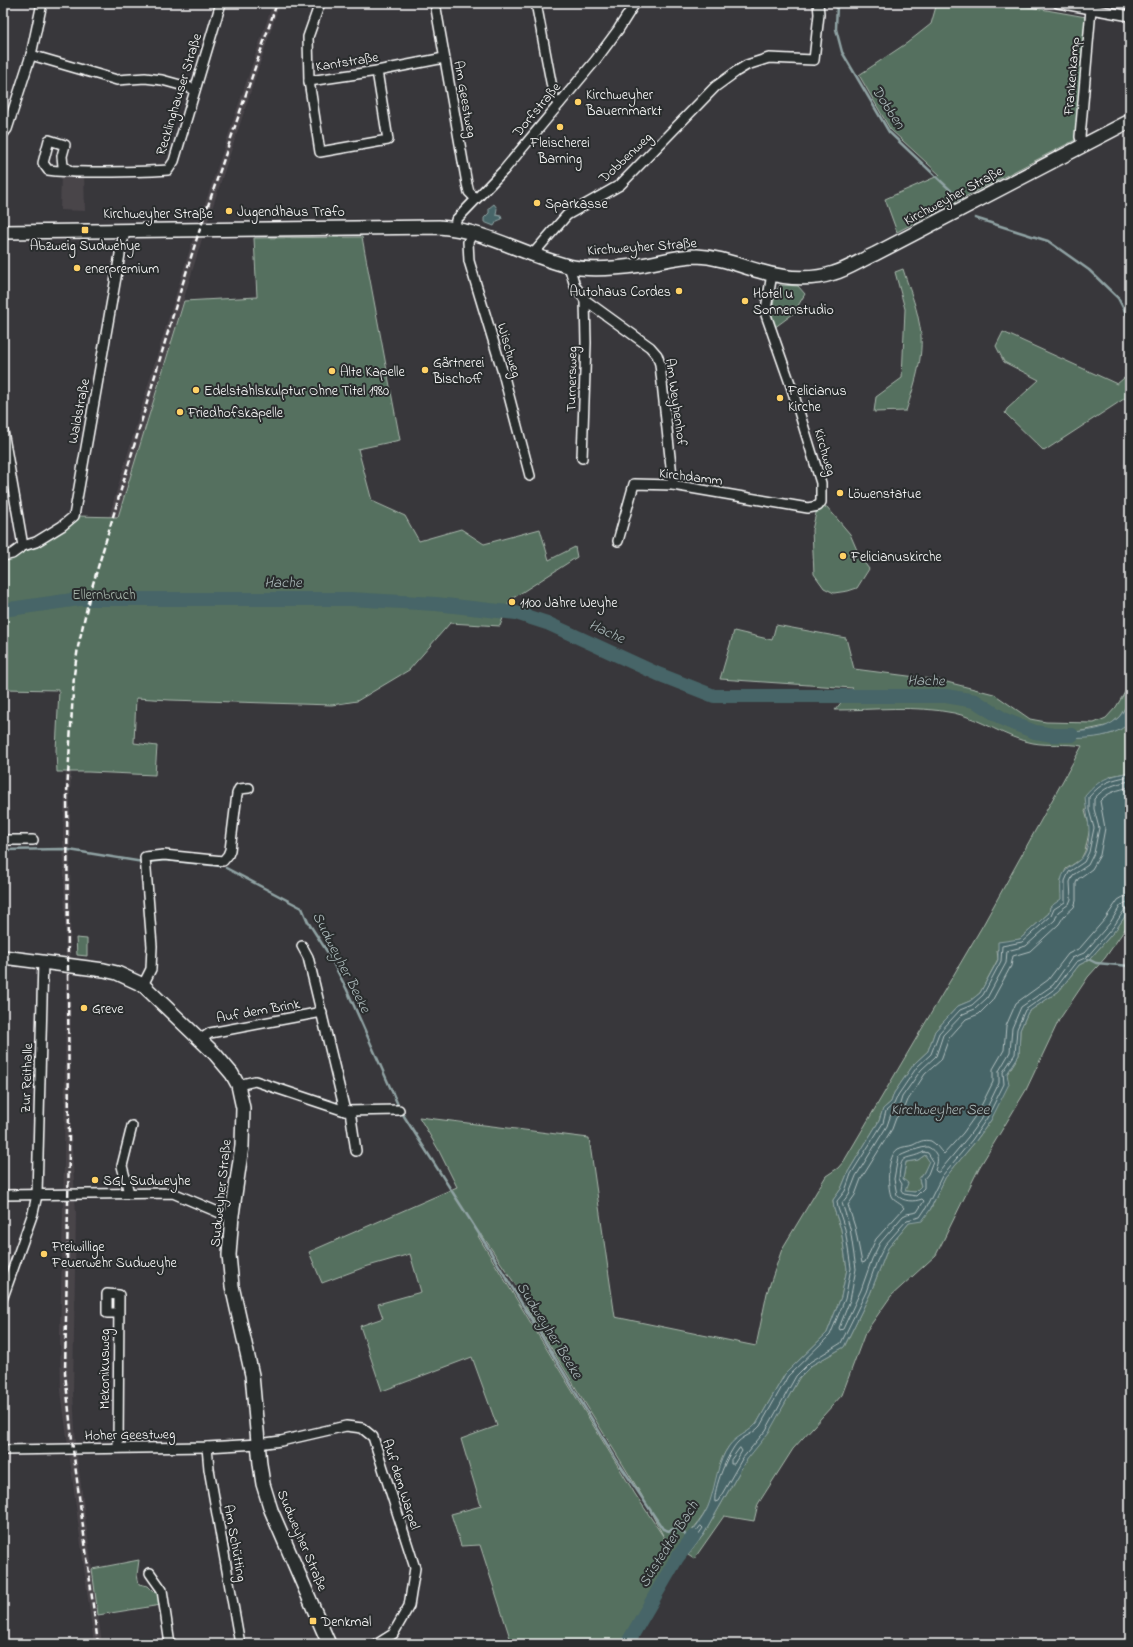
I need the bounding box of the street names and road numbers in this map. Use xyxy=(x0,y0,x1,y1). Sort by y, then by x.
street label: Recklinghauser Straße xyxy=(151,30,209,158)
street label: Frankenkamp xyxy=(1059,36,1086,117)
street label: Kantstraße xyxy=(314,47,381,78)
street label: Am Geestweg xyxy=(446,59,482,140)
street label: Dorfstraße xyxy=(507,77,567,143)
street label: Dobbenweg xyxy=(594,128,658,190)
street label: Kirchweyher Straße xyxy=(900,161,1008,232)
street label: Kirchweyher Straße xyxy=(103,204,214,226)
street label: Kirchweyher Straße xyxy=(587,233,698,263)
street label: Wischweg xyxy=(490,321,526,380)
street label: Turnersweg xyxy=(561,346,585,412)
street label: Am Weyhenhof xyxy=(658,357,692,448)
street label: Waldstraße xyxy=(63,376,96,446)
street label: Kirchweg xyxy=(807,426,841,479)
street label: Kirchdamm xyxy=(658,463,724,492)
street label: Auf dem Brink xyxy=(215,994,302,1029)
street label: Zur Reithalle xyxy=(16,1042,39,1113)
street label: Sudweyher Straße xyxy=(205,1138,239,1248)
street label: Mekonikusweg xyxy=(95,1329,117,1409)
street label: Hoher Geestweg xyxy=(85,1424,176,1448)
street label: Auf dem Warpel xyxy=(376,1436,425,1532)
street label: Sudweyher Straße xyxy=(270,1487,333,1595)
street label: Am Schütting xyxy=(216,1503,252,1584)

